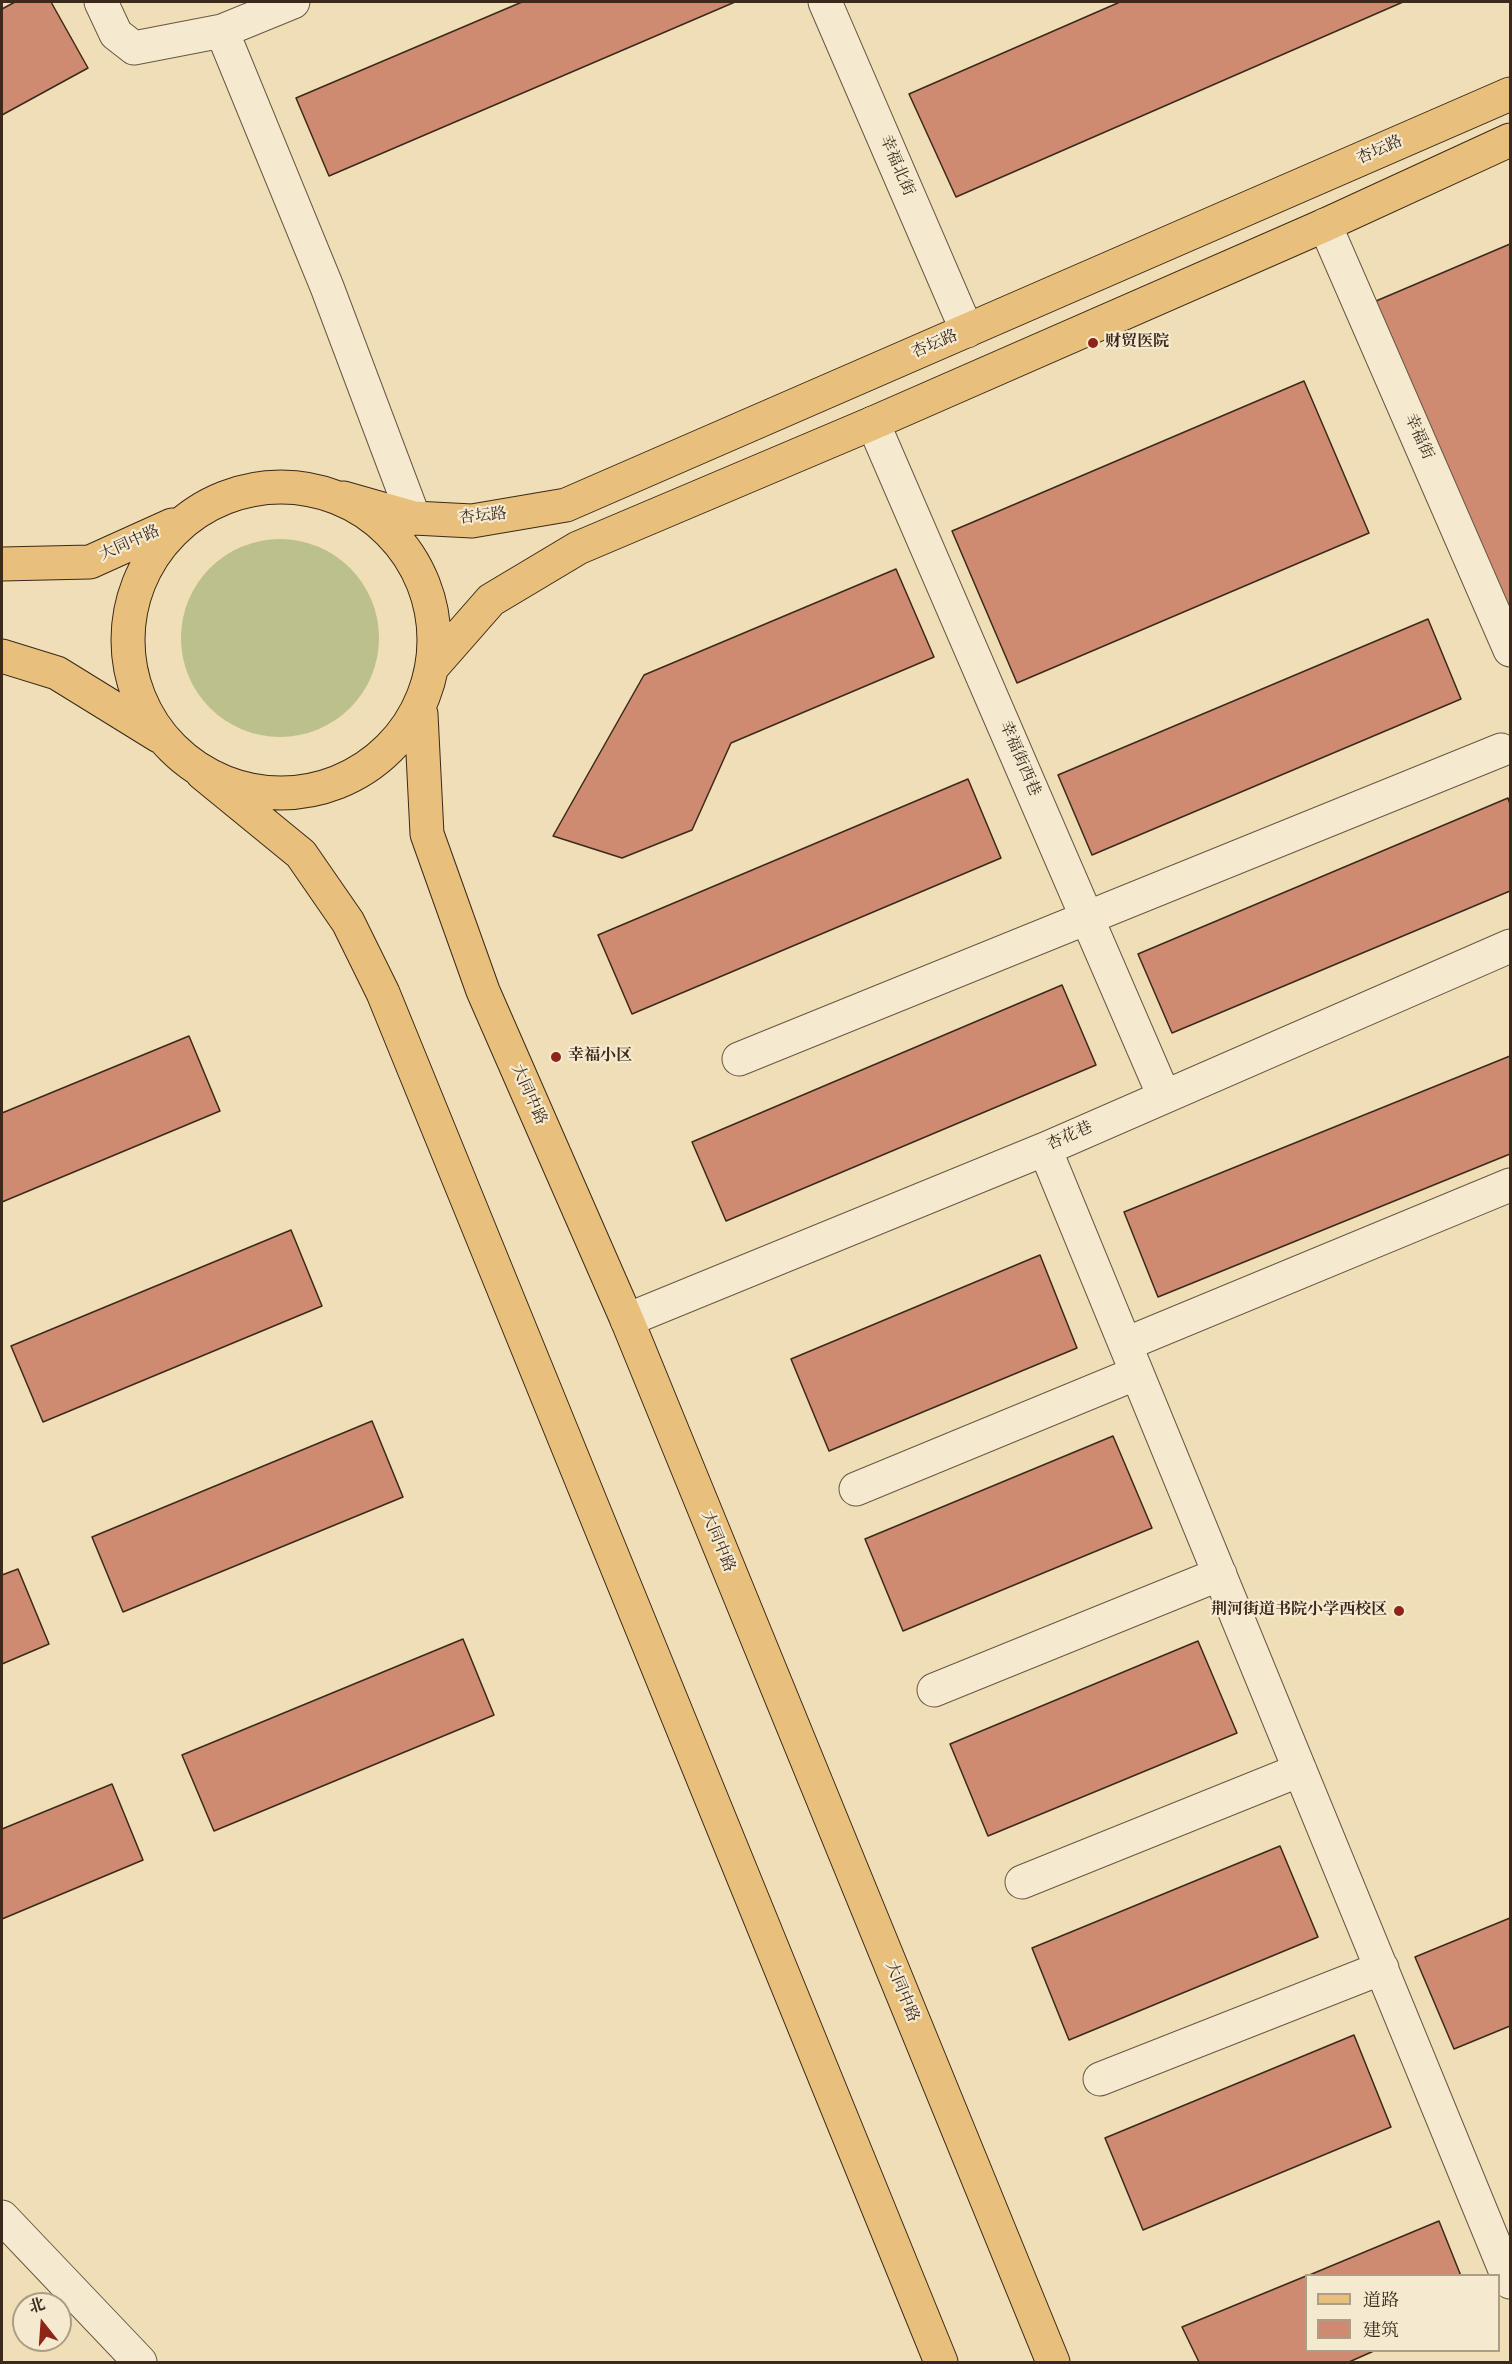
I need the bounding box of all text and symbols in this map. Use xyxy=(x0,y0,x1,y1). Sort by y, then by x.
street label: 杏坛路 xyxy=(1354,132,1406,170)
street label: 幸福北街 xyxy=(875,133,917,199)
street label: 杏坛路 xyxy=(909,327,961,363)
place label: 财贸医院 xyxy=(1105,333,1169,353)
marker: 财贸医院 xyxy=(1086,336,1100,350)
street label: 幸福街 xyxy=(1399,411,1437,463)
street label: 杏坛路 xyxy=(458,505,508,529)
street label: 大同中路 xyxy=(97,522,163,566)
street label: 幸福街西巷 xyxy=(995,718,1043,800)
place label: 幸福小区 xyxy=(568,1047,632,1067)
marker: 幸福小区 xyxy=(549,1050,563,1064)
street label: 大同中路 xyxy=(506,1062,550,1128)
street label: 杏花巷 xyxy=(1044,1118,1096,1156)
street label: 大同中路 xyxy=(696,1509,738,1575)
place label: 荆河街道书院小学西校区 xyxy=(1211,1601,1387,1621)
marker: 荆河街道书院小学西校区 xyxy=(1392,1604,1406,1618)
street label: 大同中路 xyxy=(880,1959,922,2025)
legend xyxy=(1305,2274,1500,2352)
text: 道路 xyxy=(1363,2290,1399,2313)
north arrow xyxy=(12,2292,72,2352)
text: 北 xyxy=(27,2295,48,2319)
text: 建筑 xyxy=(1363,2320,1399,2343)

